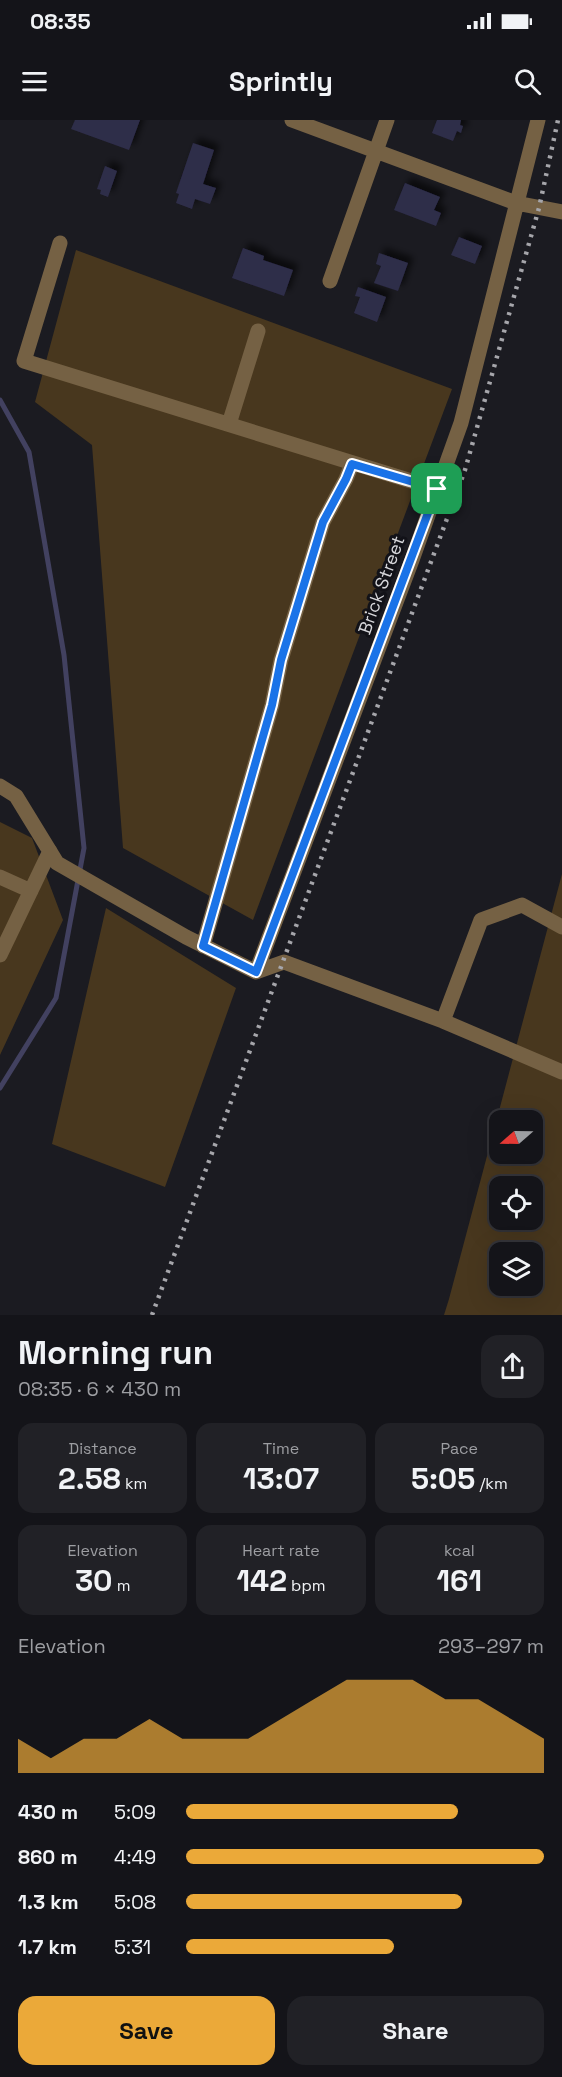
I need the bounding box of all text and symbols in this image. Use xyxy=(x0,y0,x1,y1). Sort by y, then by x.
text: 08:35 xyxy=(30,7,91,35)
text: Sprintly xyxy=(229,64,333,99)
icon: menu xyxy=(18,65,51,98)
icon: search xyxy=(511,65,544,98)
pin xyxy=(411,463,462,514)
icon: arrive xyxy=(420,472,453,505)
street label: Brick Street xyxy=(353,533,409,637)
north arrow xyxy=(489,1110,543,1164)
map controls xyxy=(489,1110,543,1296)
button: locate xyxy=(489,1176,543,1230)
button: layers xyxy=(489,1242,543,1296)
text: Morning run xyxy=(18,1332,213,1374)
button: share xyxy=(481,1335,544,1398)
text: 08:35 · 6 × 430 m xyxy=(18,1376,181,1402)
text: Distance xyxy=(69,1438,137,1459)
text: Time xyxy=(263,1438,299,1459)
text: Pace xyxy=(441,1438,478,1459)
text: 2.58 xyxy=(58,1459,121,1498)
text: 13:07 xyxy=(243,1459,319,1498)
text: 5:05 xyxy=(411,1459,475,1498)
text: km xyxy=(121,1473,147,1494)
text: /km xyxy=(475,1473,508,1494)
text: Elevation xyxy=(68,1540,138,1561)
text: Heart rate xyxy=(242,1540,320,1561)
text: kcal xyxy=(444,1540,475,1561)
text: 30 xyxy=(75,1561,113,1600)
text: 142 xyxy=(237,1561,287,1600)
text: 161 xyxy=(437,1561,482,1600)
text: m xyxy=(113,1575,130,1596)
text: bpm xyxy=(287,1575,325,1596)
text: Elevation xyxy=(18,1633,106,1659)
text: 293–297 m xyxy=(438,1633,544,1659)
text: 430 m xyxy=(18,1799,78,1825)
text: 5:09 xyxy=(114,1799,156,1825)
text: 860 m xyxy=(18,1844,77,1870)
text: 4:49 xyxy=(114,1844,156,1870)
text: 1.3 km xyxy=(18,1889,79,1915)
text: 5:08 xyxy=(114,1889,156,1915)
text: 1.7 km xyxy=(18,1934,77,1960)
text: 5:31 xyxy=(114,1934,151,1960)
button: Save xyxy=(18,1996,275,2065)
button: Share xyxy=(287,1996,544,2065)

